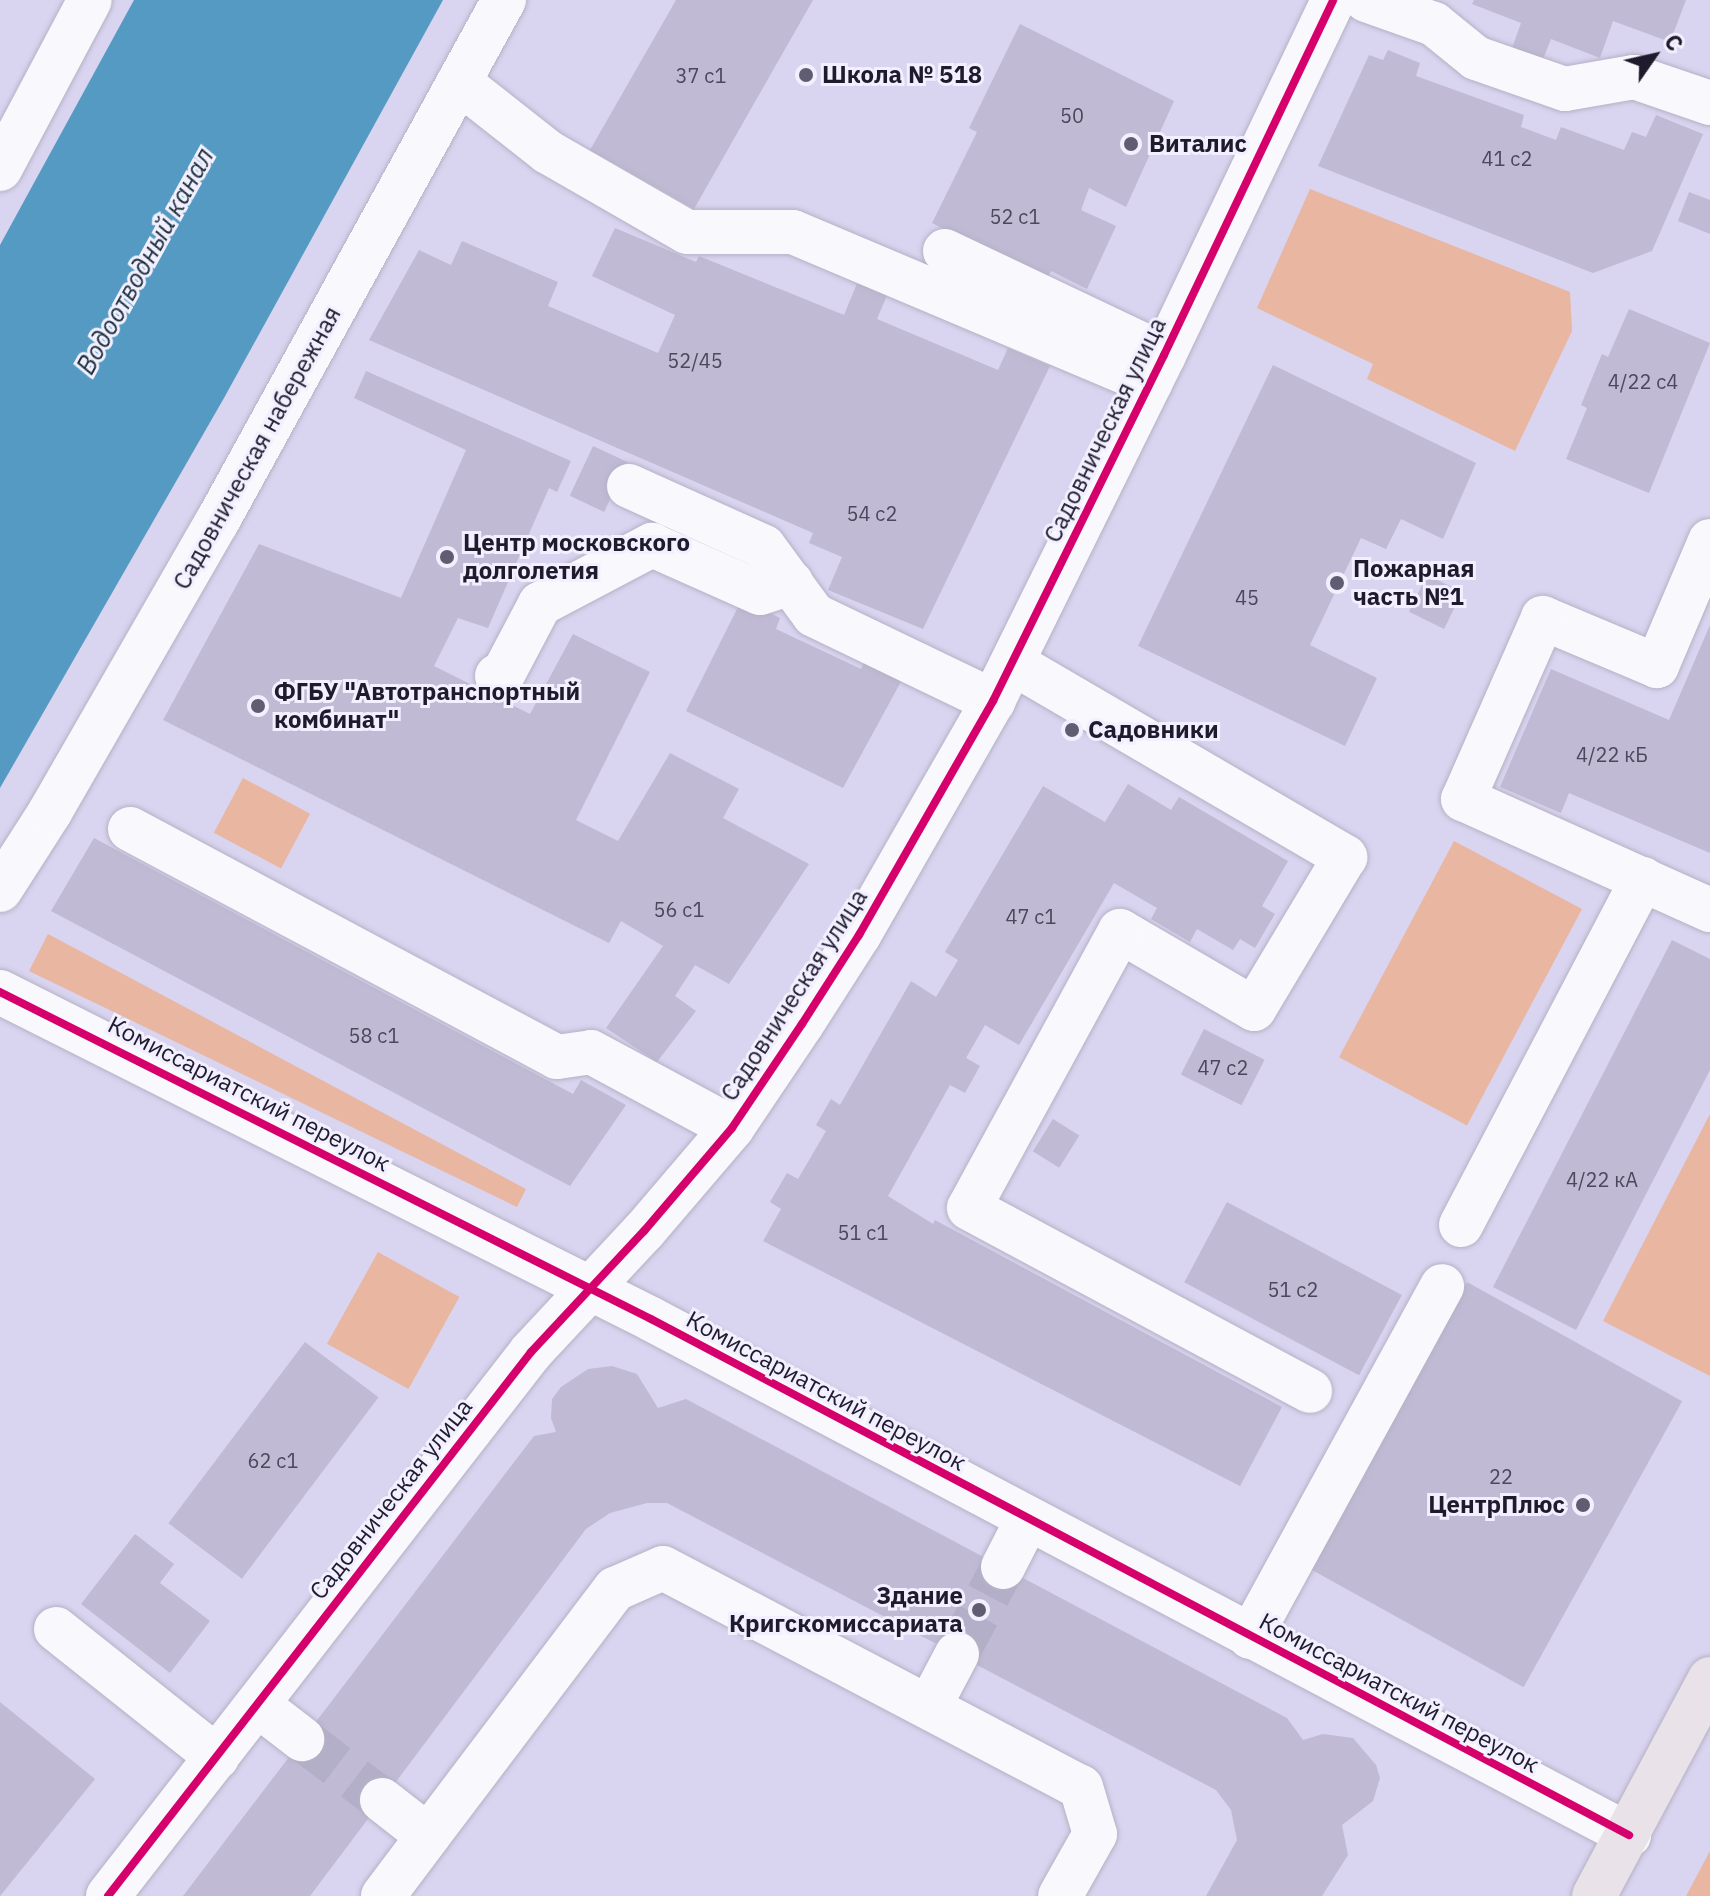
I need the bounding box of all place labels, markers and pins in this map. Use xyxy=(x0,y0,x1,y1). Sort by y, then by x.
place label: Школа № 518 xyxy=(822,61,982,89)
marker: Школа № 518 xyxy=(797,66,815,84)
place label: Виталис xyxy=(1149,130,1247,158)
marker: Виталис xyxy=(1120,133,1142,155)
place label: Центр московского долголетия xyxy=(463,529,690,585)
marker: Центр московского долголетия xyxy=(438,548,456,566)
place label: Пожарная часть №1 xyxy=(1353,555,1474,611)
marker: Пожарная часть №1 xyxy=(1328,574,1346,592)
place label: ФГБУ "Автотранспортный комбинат" xyxy=(274,678,580,734)
marker: ФГБУ "Автотранспортный комбинат" xyxy=(249,697,267,715)
place label: Садовники xyxy=(1088,716,1219,744)
marker: Садовники xyxy=(1063,721,1081,739)
place label: ЦентрПлюс xyxy=(1428,1491,1565,1519)
marker: ЦентрПлюс xyxy=(1572,1494,1594,1516)
place label: Здание Кригскомиссариата xyxy=(729,1582,963,1638)
marker: Здание Кригскомиссариата xyxy=(970,1601,988,1619)

